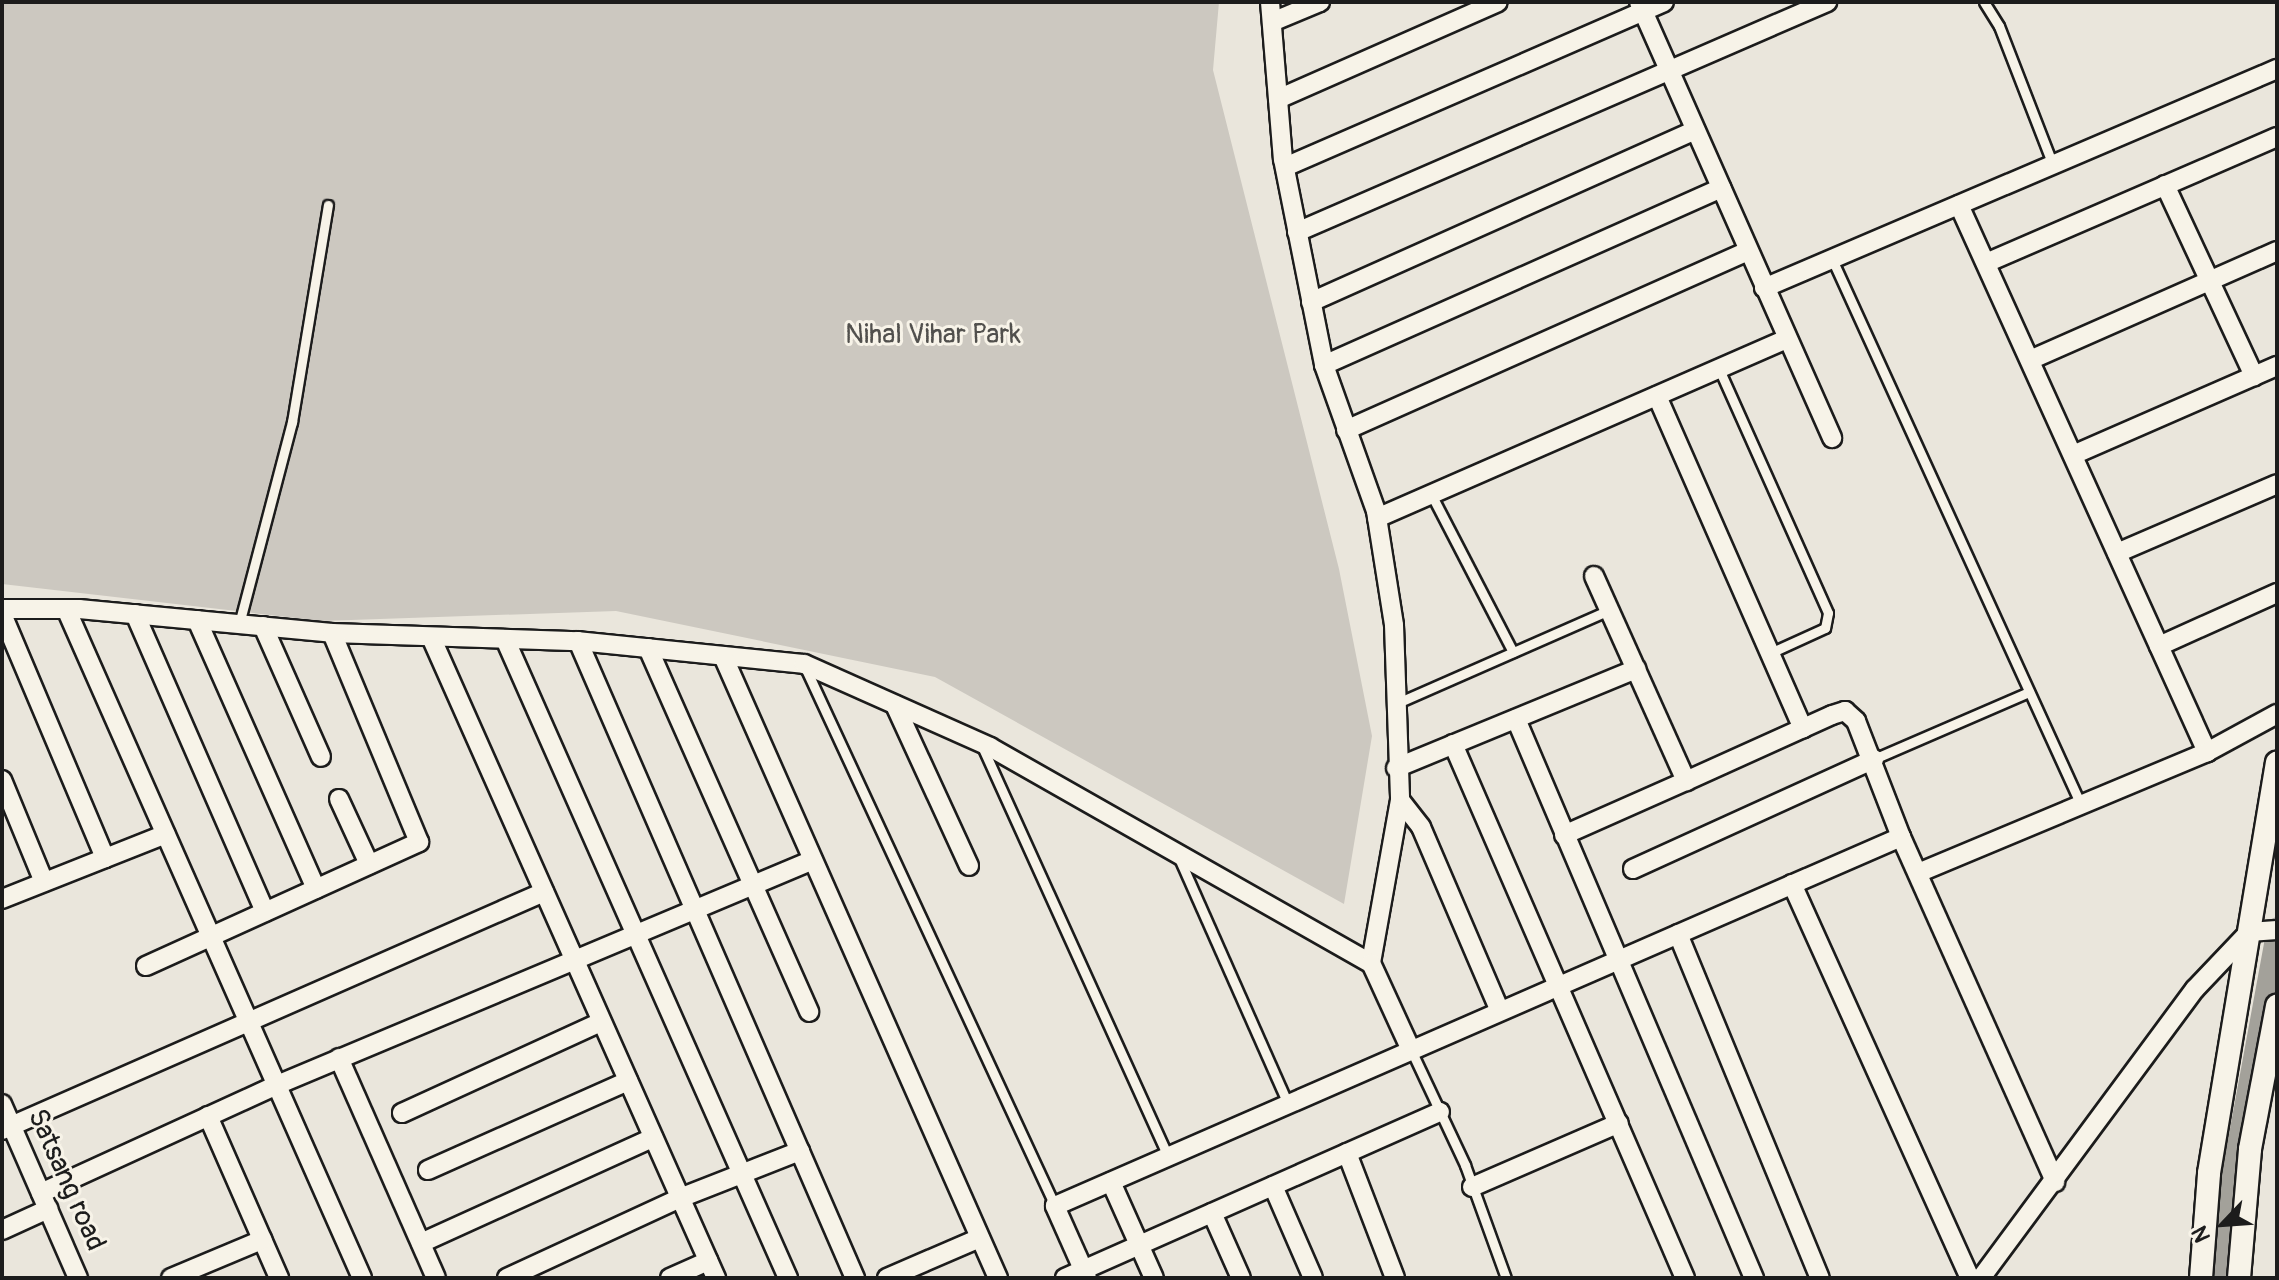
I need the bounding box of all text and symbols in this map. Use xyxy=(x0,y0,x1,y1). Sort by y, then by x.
park label: Nihal Vihar Park xyxy=(845,318,1021,352)
street label: Satsang road xyxy=(20,1104,112,1256)
north arrow xyxy=(2183,1184,2263,1264)
text: N xyxy=(2185,1221,2217,1247)

